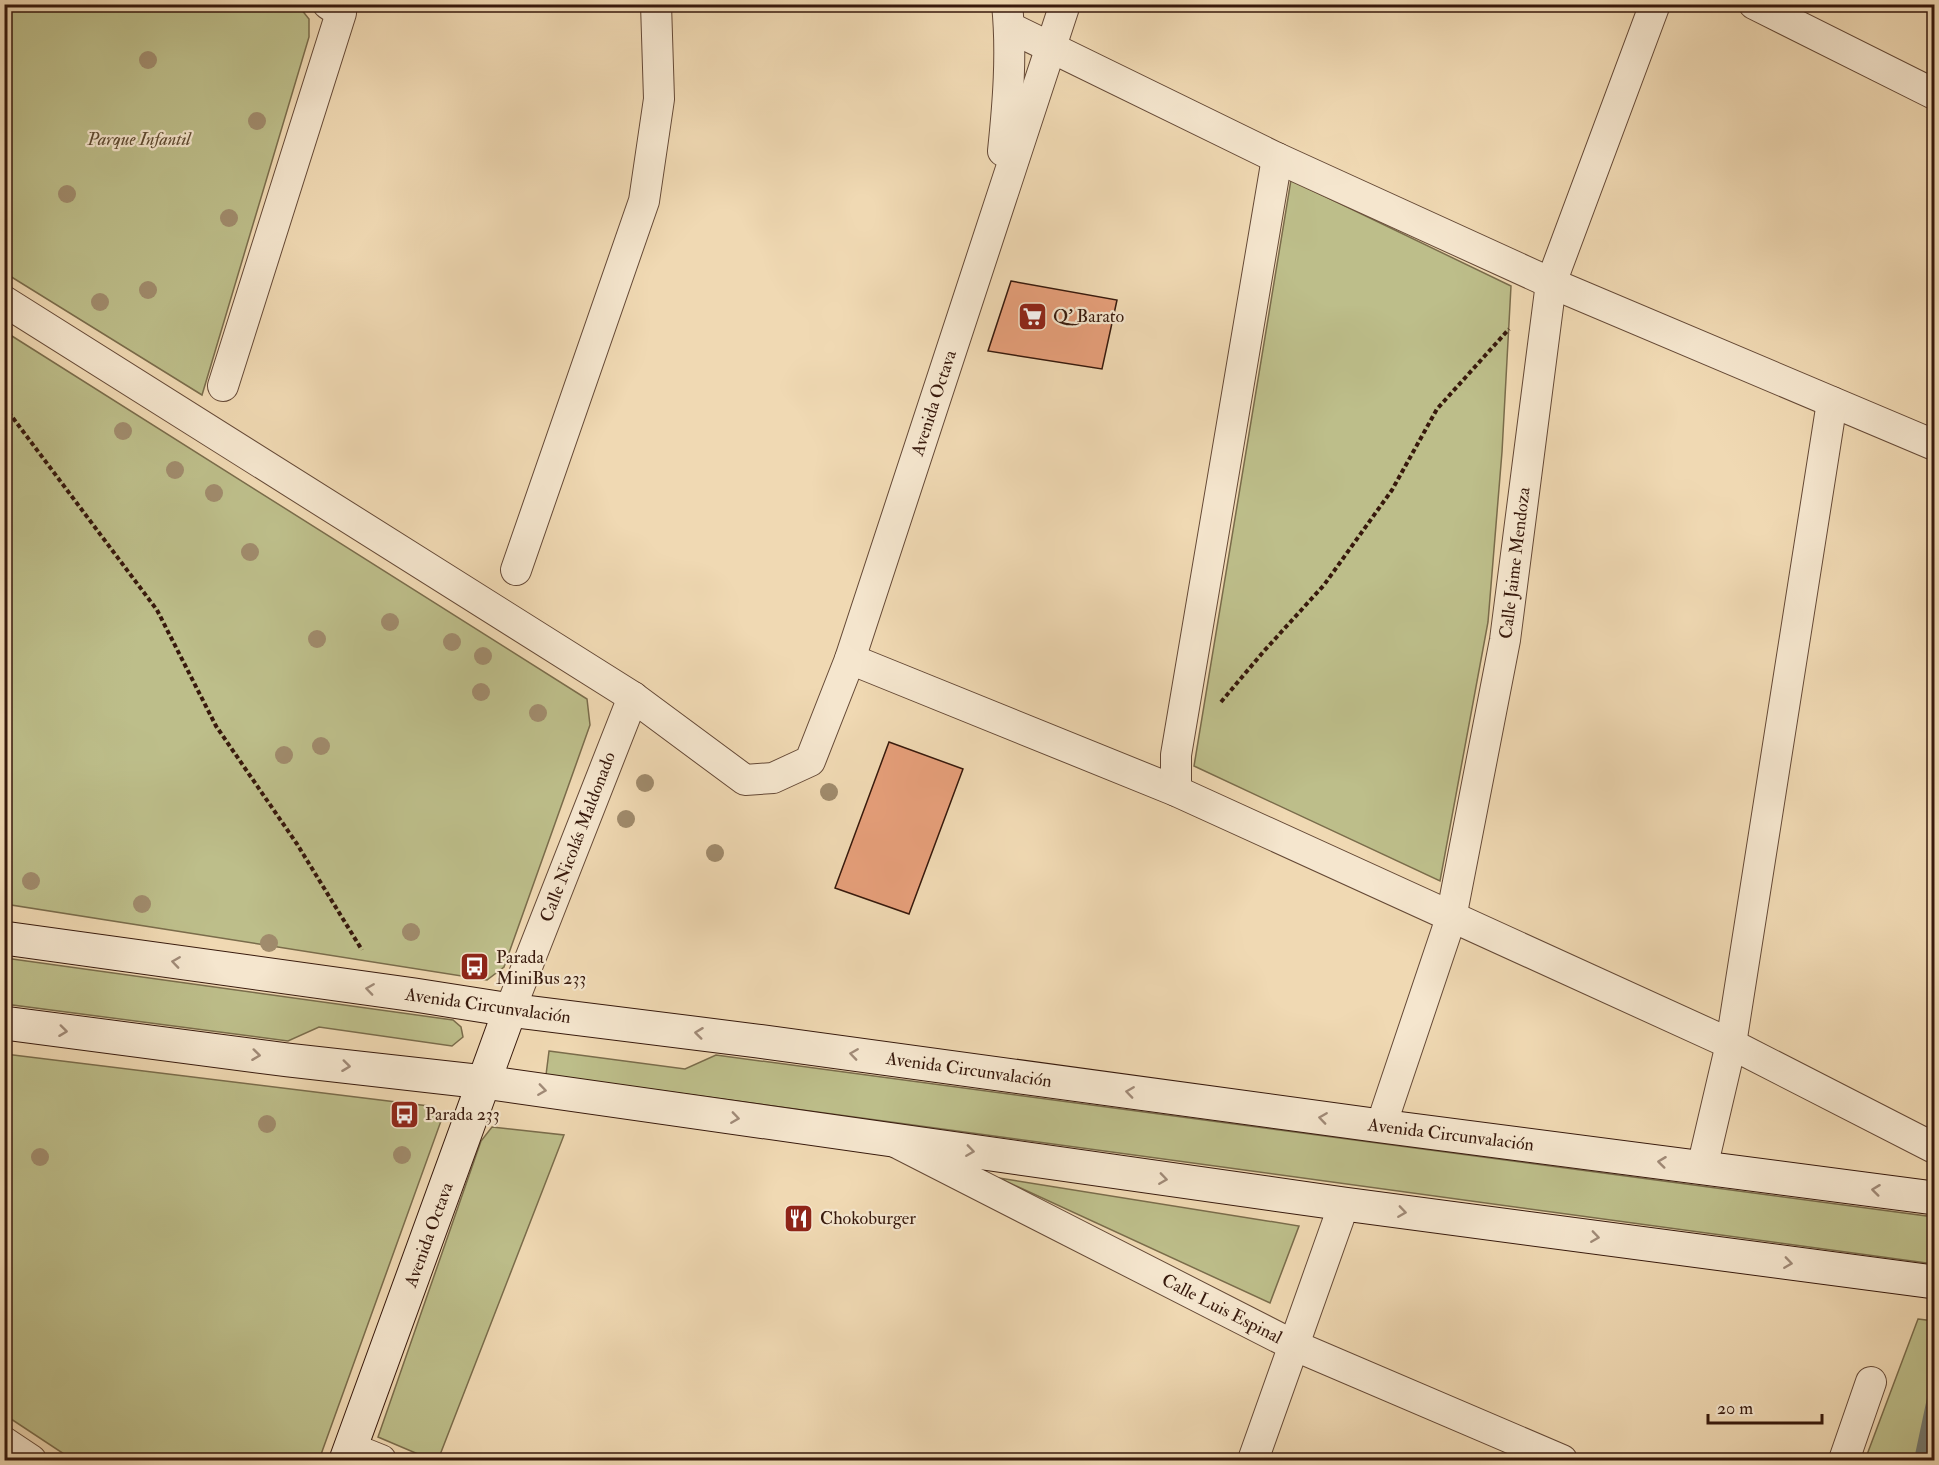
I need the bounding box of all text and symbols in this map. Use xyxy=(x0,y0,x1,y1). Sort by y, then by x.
park label: Parque Infantil xyxy=(86,128,192,151)
supermarket icon: Q' Barato xyxy=(1016,300,1048,332)
place label: Q' Barato xyxy=(1053,305,1125,328)
street label: Avenida Octava xyxy=(906,347,962,460)
street label: Calle Jaime Mendoza xyxy=(1494,485,1536,640)
street label: Calle Nicolás Maldonado xyxy=(535,748,621,925)
place label: Parada MiniBus 233 xyxy=(496,946,586,990)
bus stop icon: Parada MiniBus 233 xyxy=(459,951,491,983)
one-way arrow xyxy=(172,957,181,969)
one-way arrow xyxy=(365,983,374,995)
street label: Avenida Circunvalación xyxy=(403,983,572,1029)
one-way arrow xyxy=(58,1024,67,1036)
one-way arrow xyxy=(695,1028,704,1040)
street label: Avenida Circunvalación xyxy=(884,1047,1053,1093)
one-way arrow xyxy=(849,1048,858,1060)
one-way arrow xyxy=(251,1049,261,1061)
one-way arrow xyxy=(341,1059,350,1072)
one-way arrow xyxy=(538,1084,547,1096)
one-way arrow xyxy=(1126,1086,1135,1098)
bus stop icon: Parada 233 xyxy=(388,1098,420,1130)
place label: Parada 233 xyxy=(425,1103,500,1126)
one-way arrow xyxy=(731,1111,740,1123)
one-way arrow xyxy=(1319,1112,1328,1125)
street label: Avenida Circunvalación xyxy=(1366,1113,1535,1157)
one-way arrow xyxy=(965,1145,975,1157)
one-way arrow xyxy=(1658,1157,1667,1169)
one-way arrow xyxy=(1158,1172,1168,1184)
street label: Avenida Octava xyxy=(399,1179,459,1292)
one-way arrow xyxy=(1872,1185,1881,1197)
restaurant icon: Chokoburger xyxy=(783,1202,815,1234)
one-way arrow xyxy=(1397,1205,1406,1218)
place label: Chokoburger xyxy=(820,1207,916,1230)
one-way arrow xyxy=(1590,1231,1600,1243)
one-way arrow xyxy=(1784,1256,1793,1268)
street label: Calle Luis Espinal xyxy=(1158,1269,1287,1349)
scale bar xyxy=(1708,1387,1822,1425)
text: 20 m xyxy=(1717,1397,1753,1420)

